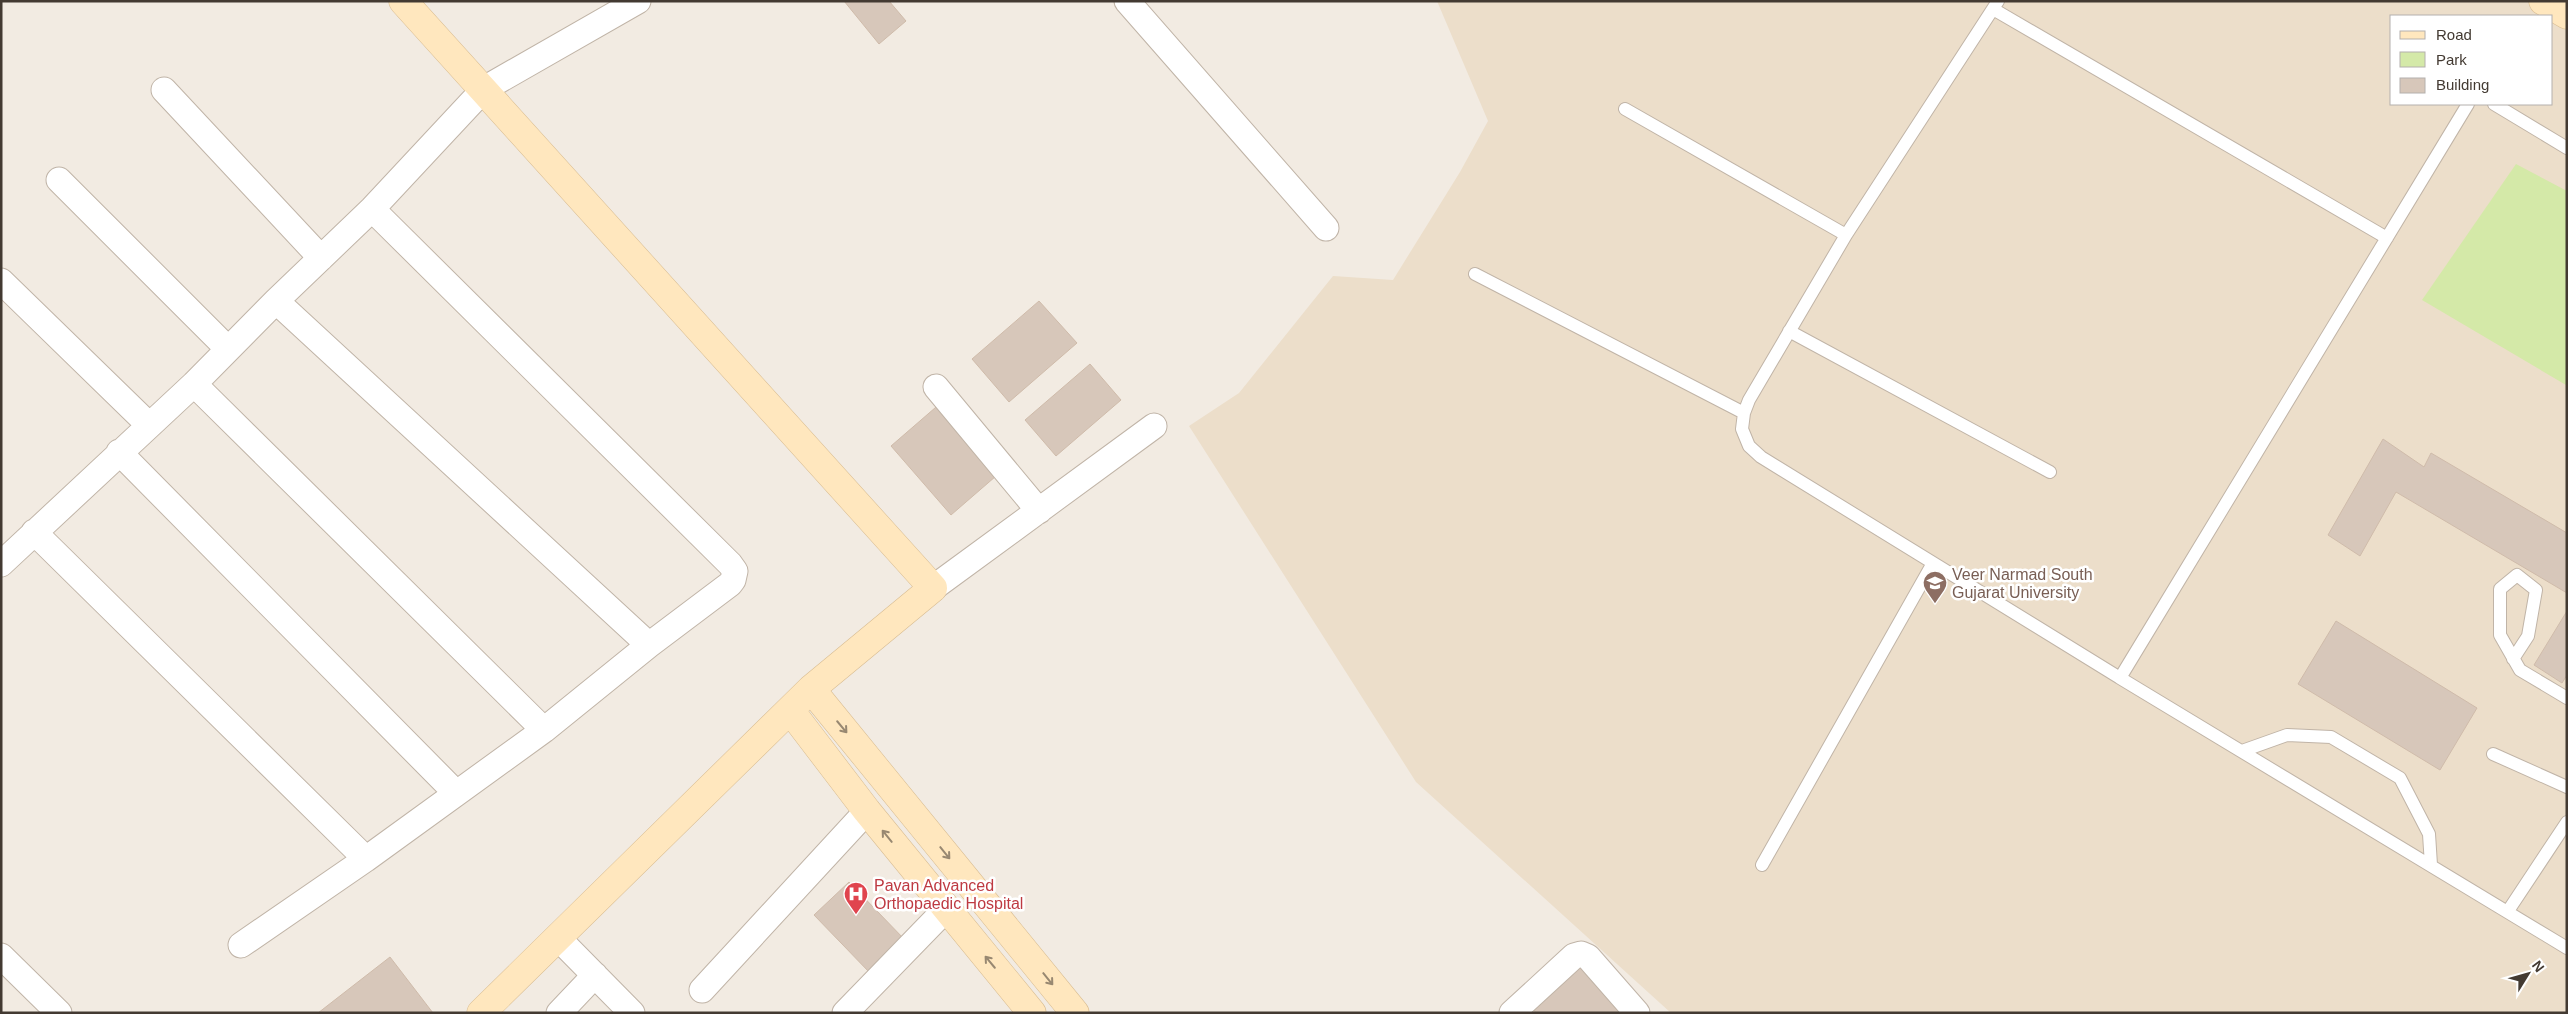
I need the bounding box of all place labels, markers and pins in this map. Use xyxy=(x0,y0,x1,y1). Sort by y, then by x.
place label: Veer Narmad South Gujarat University xyxy=(1952,566,2093,601)
school or university icon: Veer Narmad South Gujarat University xyxy=(1922,570,1948,604)
place label: Pavan Advanced Orthopaedic Hospital xyxy=(874,877,1023,912)
hospital icon: Pavan Advanced Orthopaedic Hospital xyxy=(843,881,869,915)

